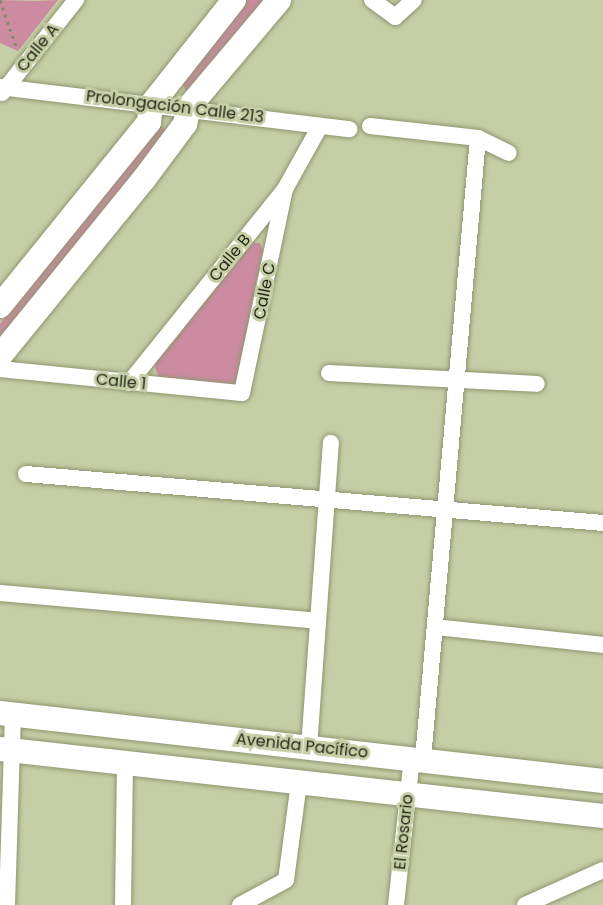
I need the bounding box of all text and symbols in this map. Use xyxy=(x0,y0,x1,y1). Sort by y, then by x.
street label: Calle A xyxy=(13,20,63,76)
street label: Prolongación Calle 213 xyxy=(85,87,265,127)
street label: Calle B xyxy=(205,231,255,285)
street label: Calle C xyxy=(250,261,280,321)
street label: Calle 1 xyxy=(95,370,147,394)
street label: Avenida Pacífico xyxy=(235,730,369,762)
street label: El Rosario xyxy=(390,793,418,871)

